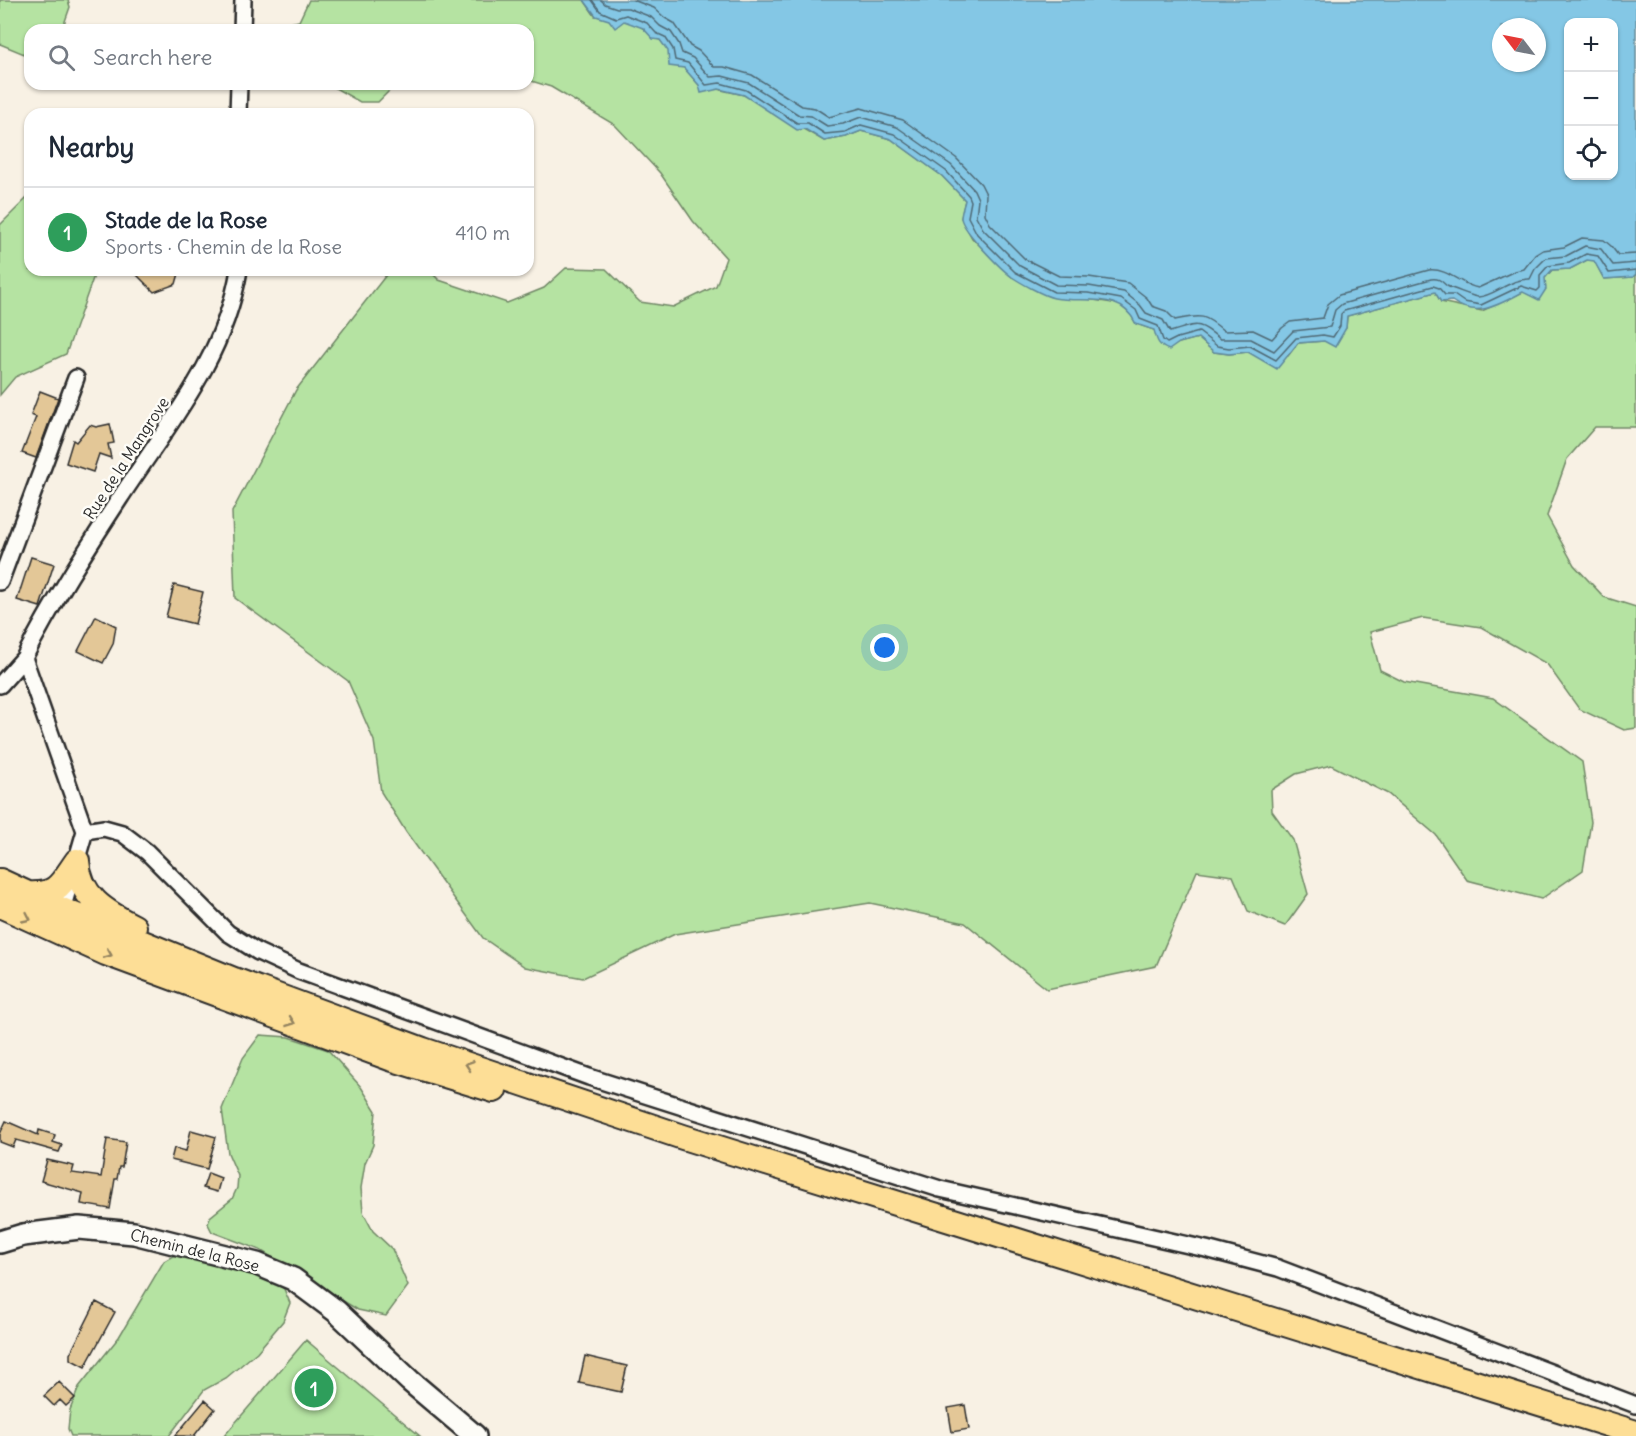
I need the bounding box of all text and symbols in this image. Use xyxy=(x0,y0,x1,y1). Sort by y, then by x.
north arrow xyxy=(1492,18,1546,72)
map controls xyxy=(1564,18,1618,180)
button: + xyxy=(1564,18,1618,72)
search box xyxy=(24,24,534,90)
icon: search xyxy=(45,41,78,74)
text: Search here xyxy=(93,43,212,71)
button: − xyxy=(1564,72,1618,126)
button: locate xyxy=(1564,126,1618,180)
text: Nearby xyxy=(48,131,134,164)
text: Stade de la Rose xyxy=(105,206,267,234)
text: 1 xyxy=(64,220,71,245)
text: 410 m xyxy=(455,220,510,245)
text: Sports · Chemin de la Rose xyxy=(105,234,342,259)
street label: Rue de la Mangrove xyxy=(79,393,173,523)
your location xyxy=(870,633,899,662)
one-way arrow xyxy=(21,911,32,923)
one-way arrow xyxy=(102,947,113,959)
one-way arrow xyxy=(285,1014,296,1027)
one-way arrow xyxy=(464,1060,474,1072)
street label: Chemin de la Rose xyxy=(128,1224,262,1276)
pin: 1 xyxy=(294,1366,334,1410)

